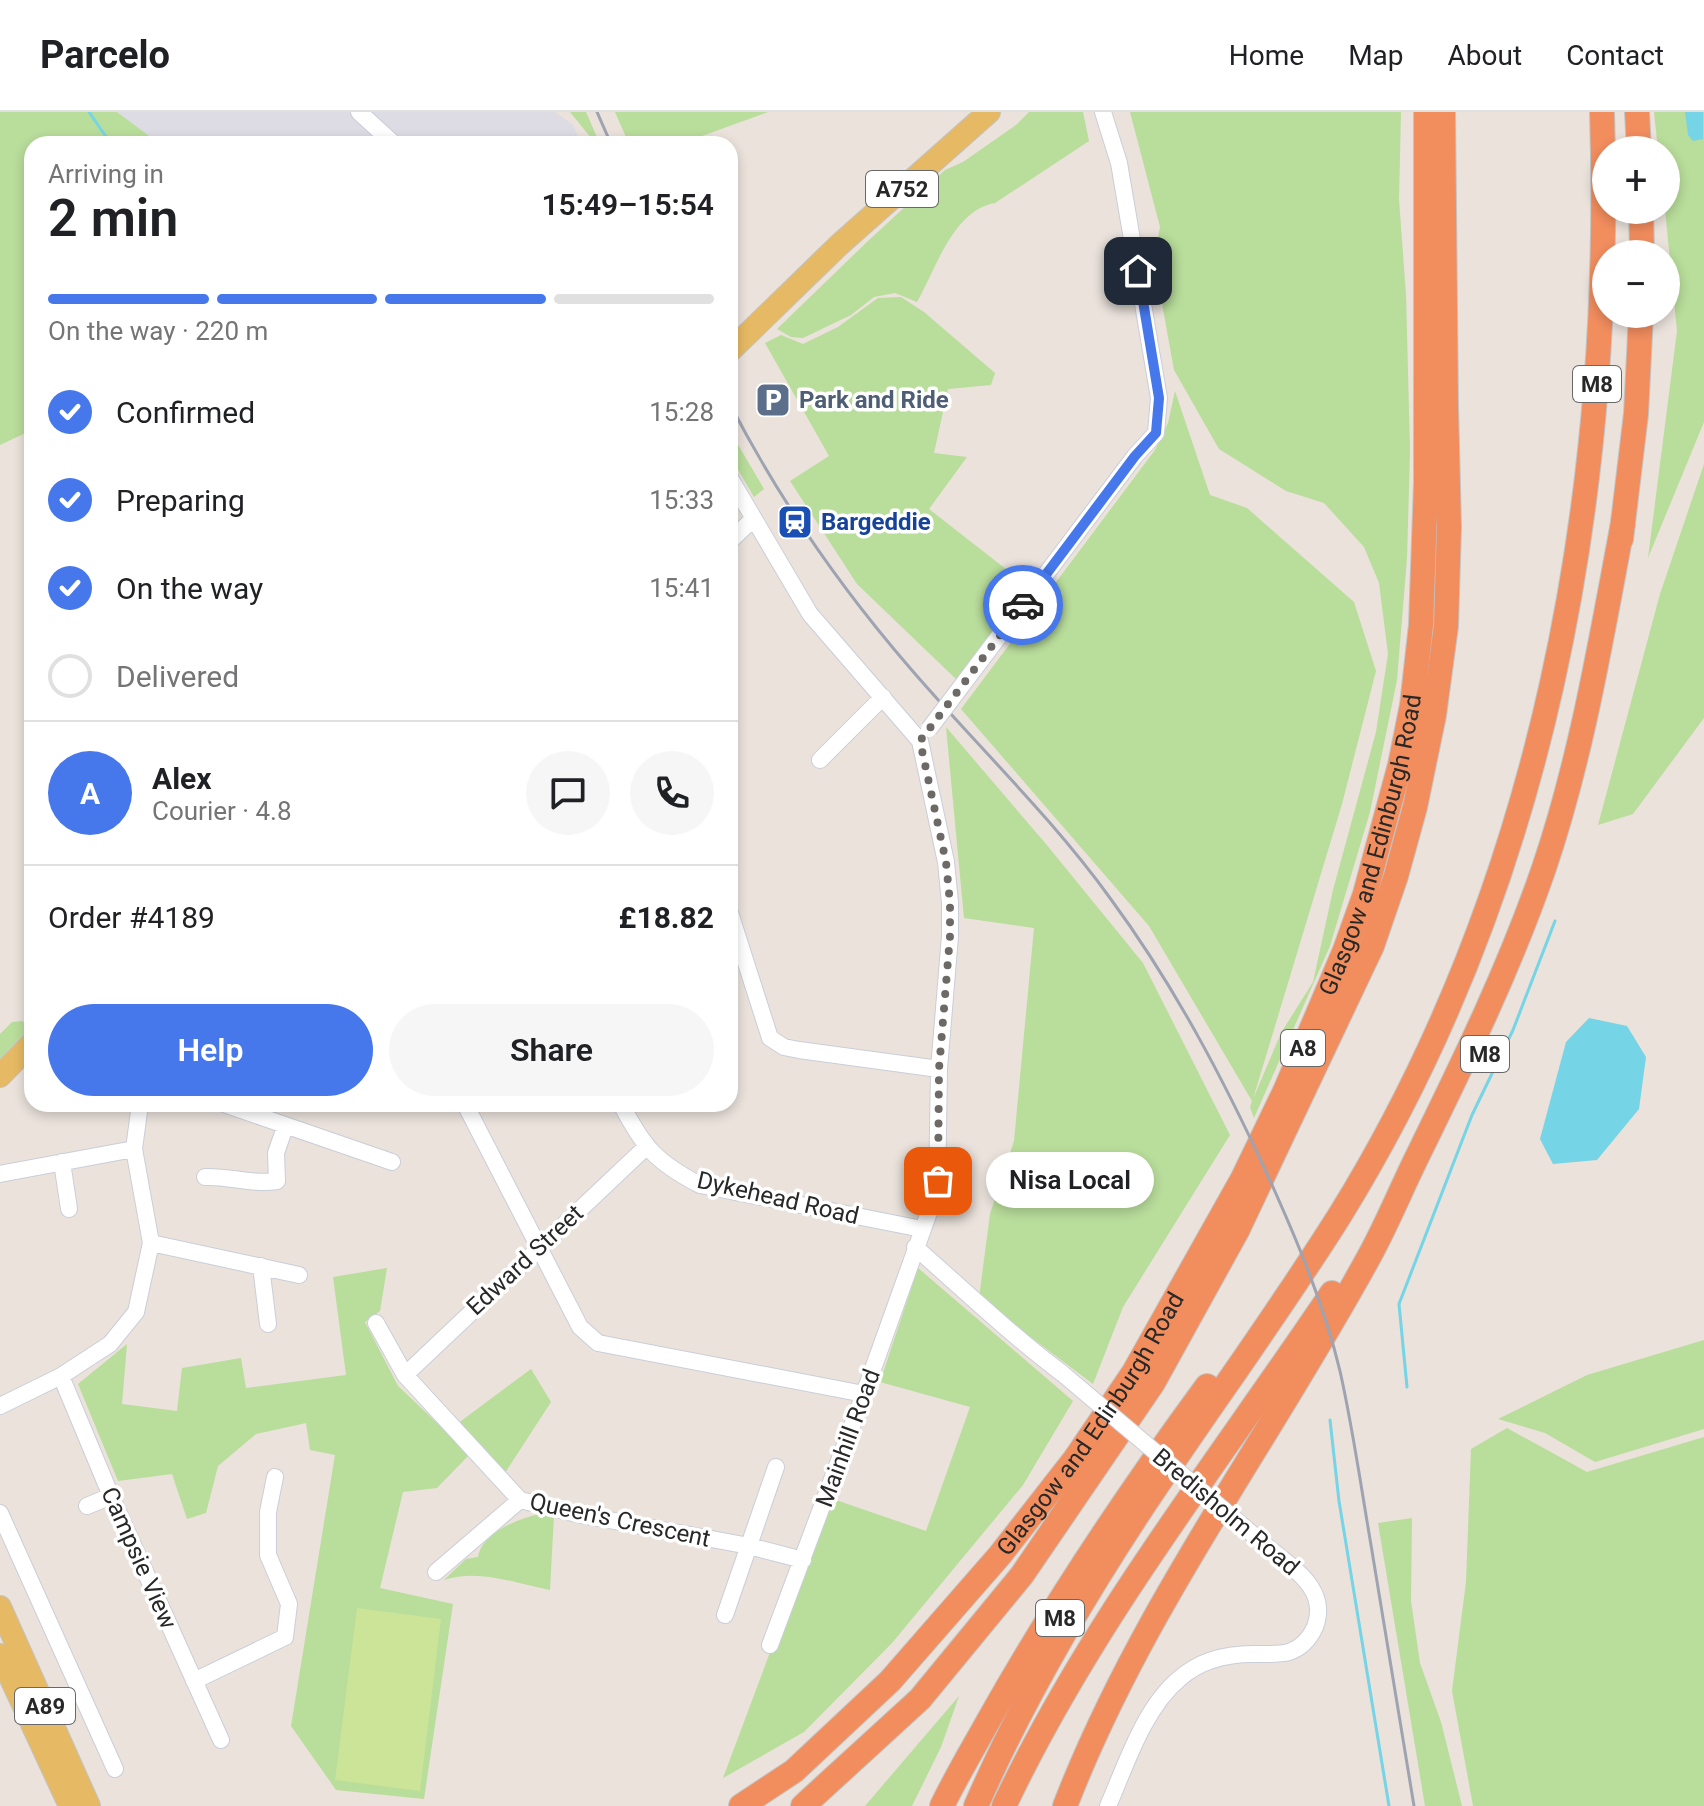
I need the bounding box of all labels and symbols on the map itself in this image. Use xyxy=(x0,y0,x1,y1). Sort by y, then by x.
road number: A752 xyxy=(866,171,938,207)
pin xyxy=(1104,237,1172,305)
road number: M8 xyxy=(1573,366,1621,402)
parking icon: Park and Ride xyxy=(754,381,792,419)
place label: Park and Ride xyxy=(799,386,949,414)
station icon: Bargeddie xyxy=(776,503,814,541)
place label: Bargeddie xyxy=(821,508,931,536)
courier xyxy=(983,565,1063,645)
street label: Glasgow and Edinburgh Road xyxy=(1313,693,1427,1000)
road number: A8 xyxy=(1281,1030,1325,1066)
road number: M8 xyxy=(1461,1036,1509,1072)
pin xyxy=(904,1147,972,1215)
callout: Nisa Local xyxy=(986,1153,1154,1209)
street label: Dykehead Road xyxy=(694,1166,862,1230)
street label: Edward Street xyxy=(461,1199,589,1321)
street label: Glasgow and Edinburgh Road xyxy=(991,1287,1190,1561)
street label: Mainhill Road xyxy=(810,1365,886,1511)
street label: Bredisholm Road xyxy=(1147,1443,1305,1581)
street label: Campsie View xyxy=(95,1483,183,1633)
street label: Queen's Crescent xyxy=(527,1487,713,1553)
road number: M8 xyxy=(1036,1600,1084,1636)
road number: A89 xyxy=(15,1688,75,1724)

